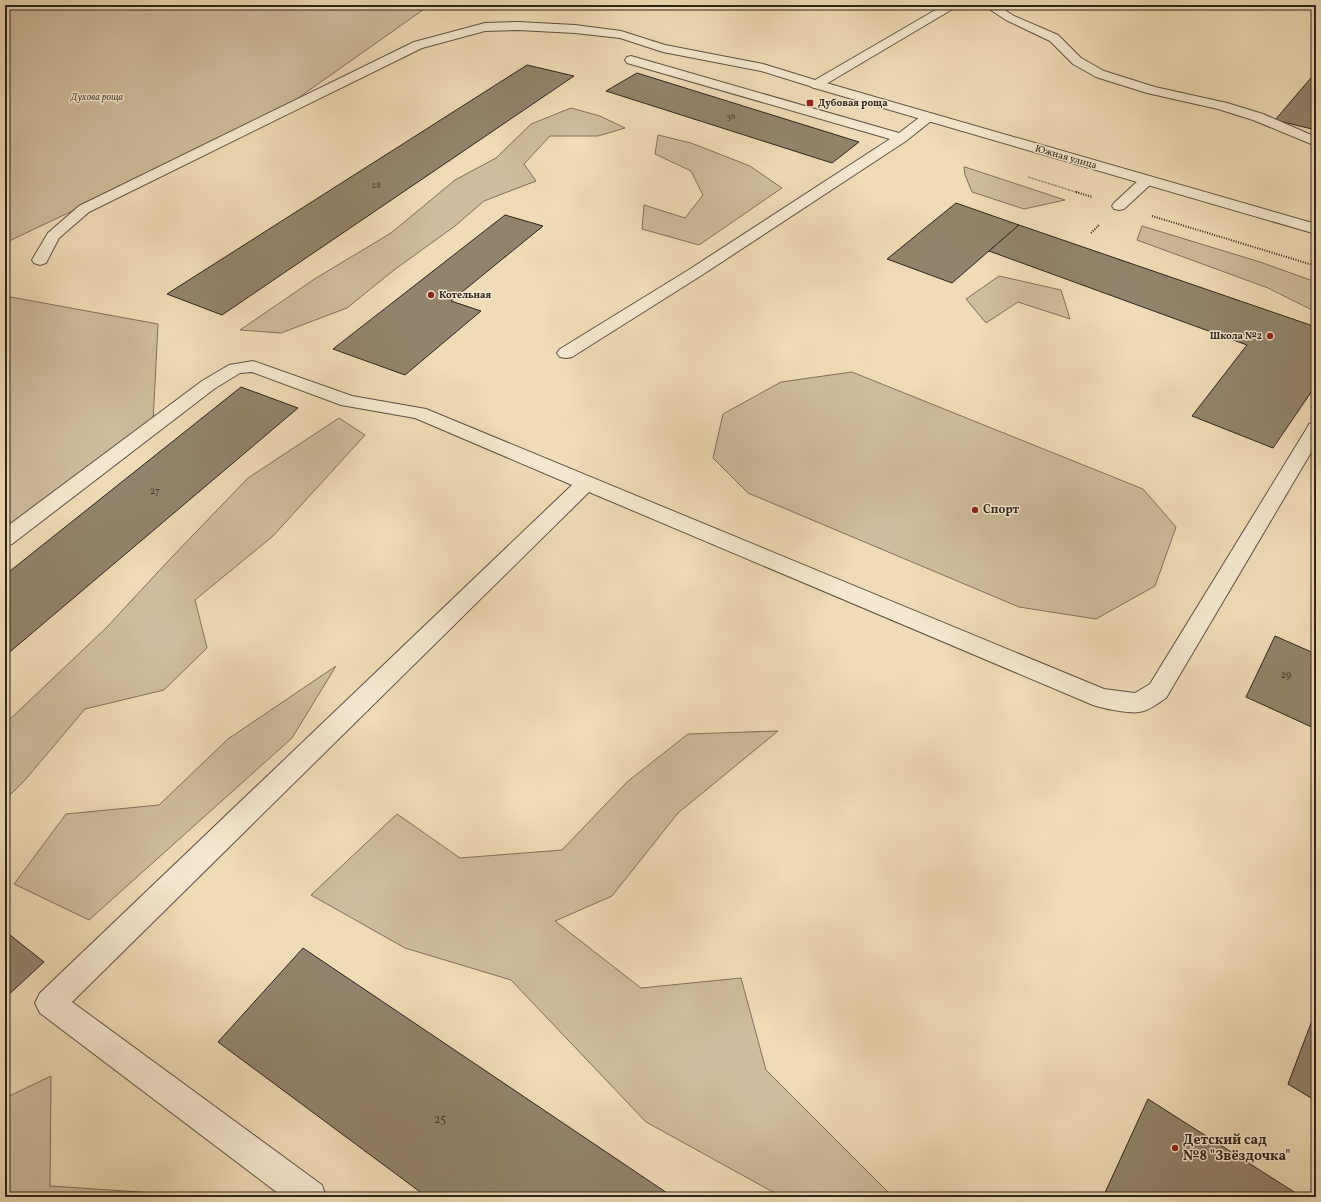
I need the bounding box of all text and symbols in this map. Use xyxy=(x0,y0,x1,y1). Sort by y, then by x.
park label: Духова роща xyxy=(70,90,124,104)
place label: Дубовая роща xyxy=(818,96,888,110)
marker: Дубовая роща xyxy=(805,98,815,108)
house number: 36 xyxy=(726,110,736,123)
street label: Южная улица xyxy=(1033,141,1099,173)
house number: 28 xyxy=(371,179,381,192)
place label: Котельная xyxy=(439,288,492,302)
marker: Котельная xyxy=(426,290,436,300)
place label: Школа №2 xyxy=(1210,329,1262,343)
marker: Школа №2 xyxy=(1265,331,1275,341)
house number: 27 xyxy=(150,484,160,498)
place label: Спорт xyxy=(983,502,1020,518)
marker: Спорт xyxy=(970,505,980,515)
house number: 29 xyxy=(1281,668,1291,682)
house number: 25 xyxy=(434,1112,446,1128)
place label: Детский сад №8 "Звёздочка" xyxy=(1183,1131,1291,1166)
marker: Детский сад №8 "Звёздочка" xyxy=(1170,1143,1180,1153)

